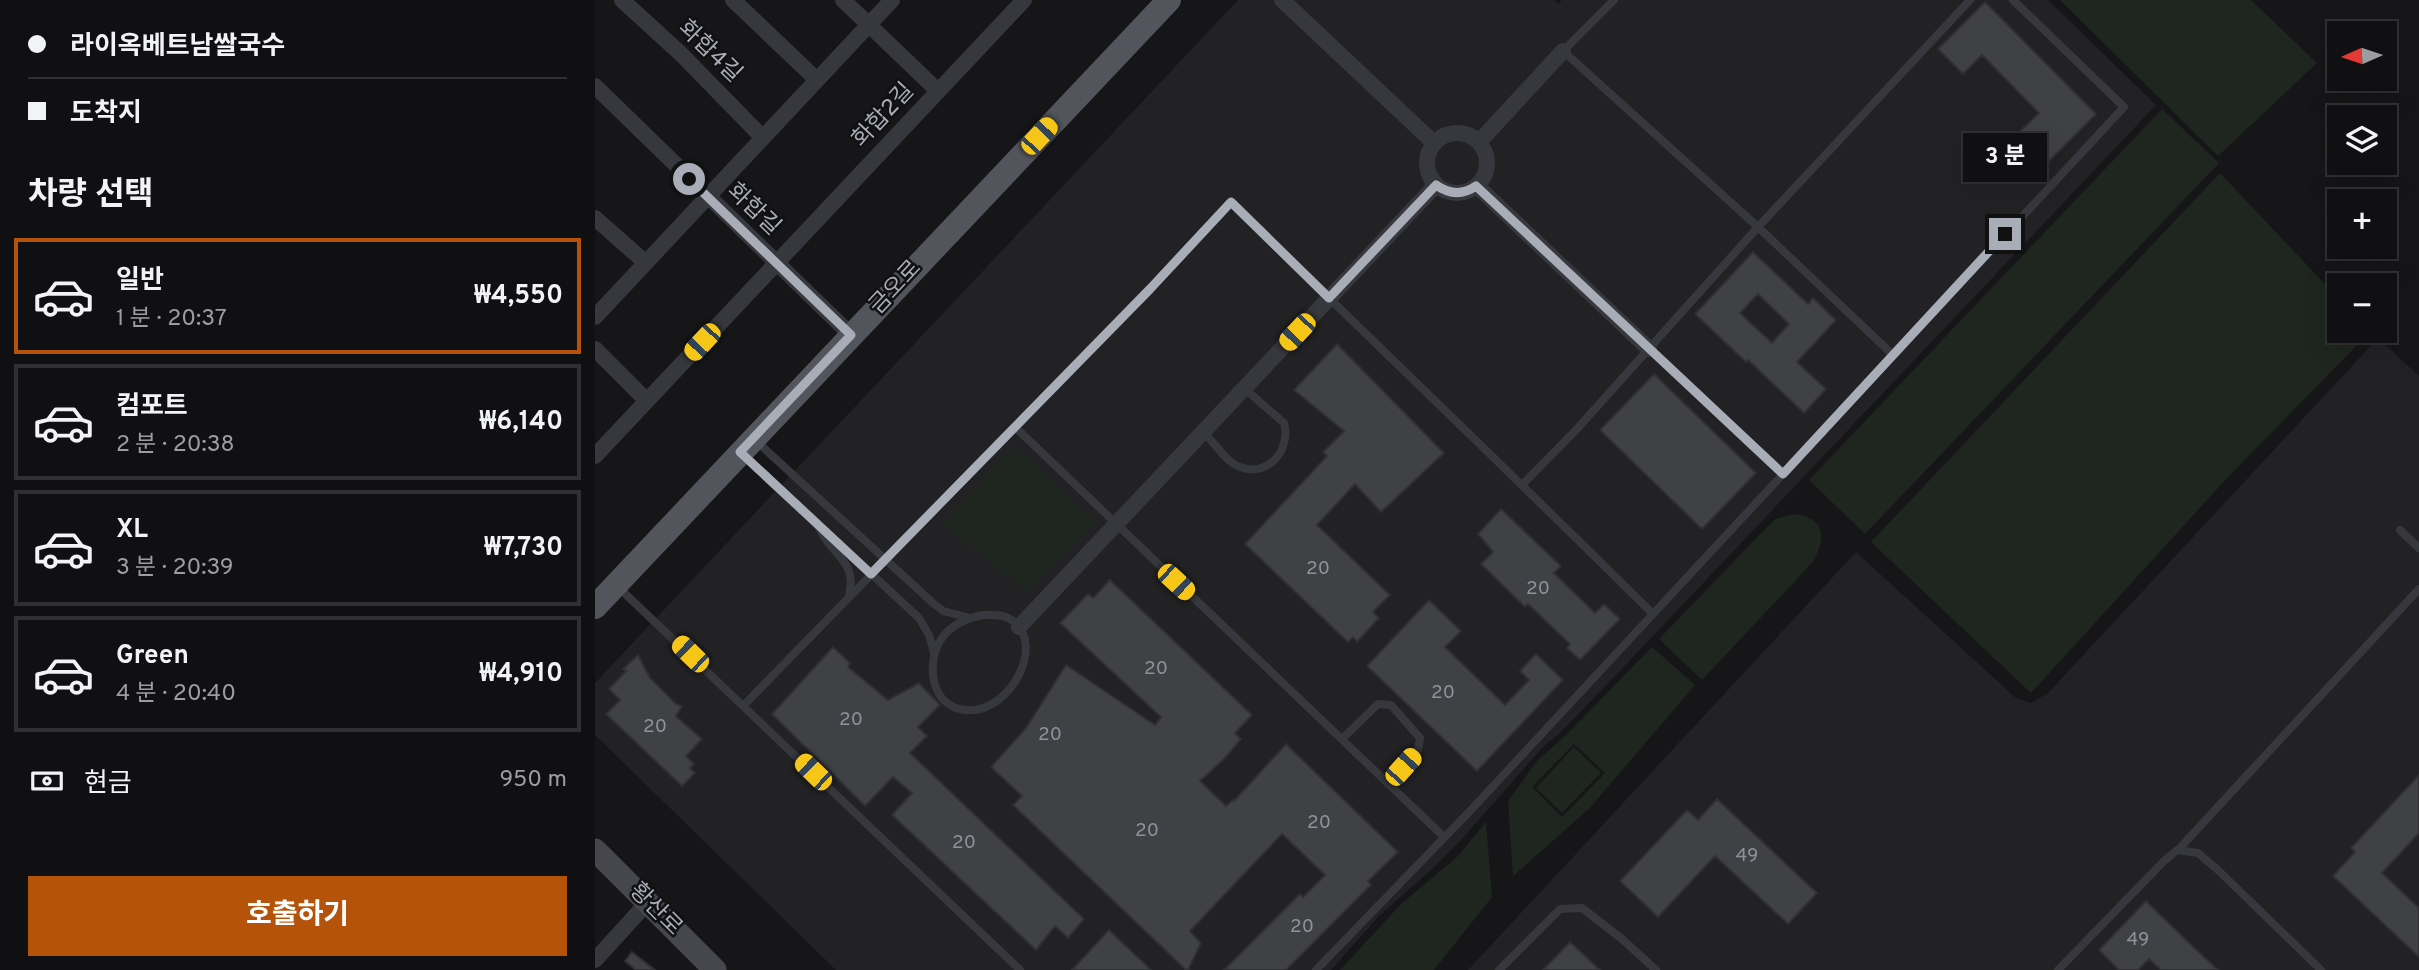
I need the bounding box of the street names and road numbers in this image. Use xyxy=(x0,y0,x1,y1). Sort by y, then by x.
street label: 화합4길 xyxy=(671,15,747,89)
street label: 화합2길 xyxy=(847,78,921,154)
street label: 화합길 xyxy=(720,178,786,242)
street label: 금오로 xyxy=(864,255,928,321)
street label: 황산로 xyxy=(622,877,688,943)

